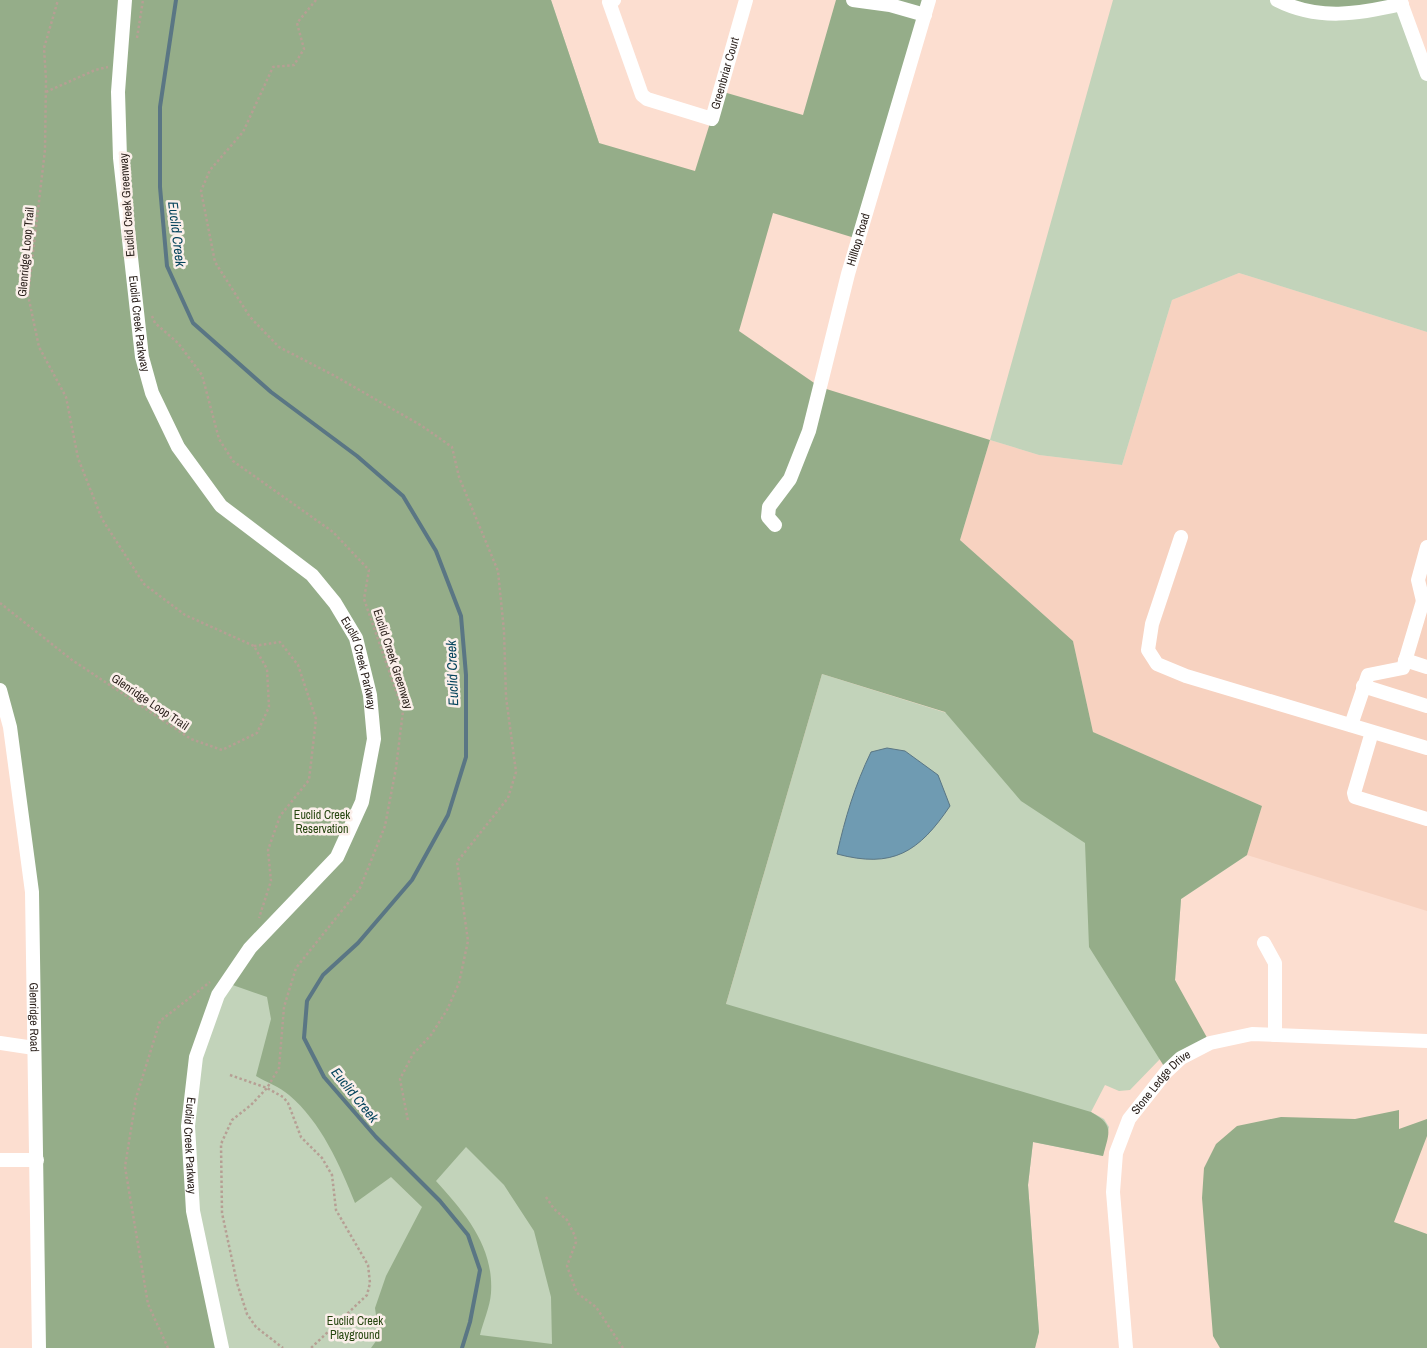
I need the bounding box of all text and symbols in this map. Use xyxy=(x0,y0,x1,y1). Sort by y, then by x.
street label: Greenbriar Court xyxy=(707,35,743,111)
street label: Euclid Creek Greenway xyxy=(115,153,139,257)
water label: Euclid Creek xyxy=(164,200,190,269)
street label: Glenridge Loop Trail xyxy=(14,207,38,297)
street label: Hilltop Road xyxy=(843,211,874,268)
street label: Euclid Creek Parkway xyxy=(125,275,154,374)
street label: Euclid Creek Greenway xyxy=(369,607,417,711)
street label: Euclid Creek Parkway xyxy=(337,614,379,710)
water label: Euclid Creek xyxy=(442,639,462,706)
street label: Glenridge Loop Trail xyxy=(108,670,192,734)
park label: Euclid Creek Reservation xyxy=(294,807,350,837)
street label: Glenridge Road xyxy=(25,982,42,1052)
street label: Stone Ledge Drive xyxy=(1128,1046,1193,1118)
water label: Euclid Creek xyxy=(327,1064,383,1127)
street label: Euclid Creek Parkway xyxy=(180,1096,200,1194)
park label: Euclid Creek Playground xyxy=(327,1313,383,1343)

